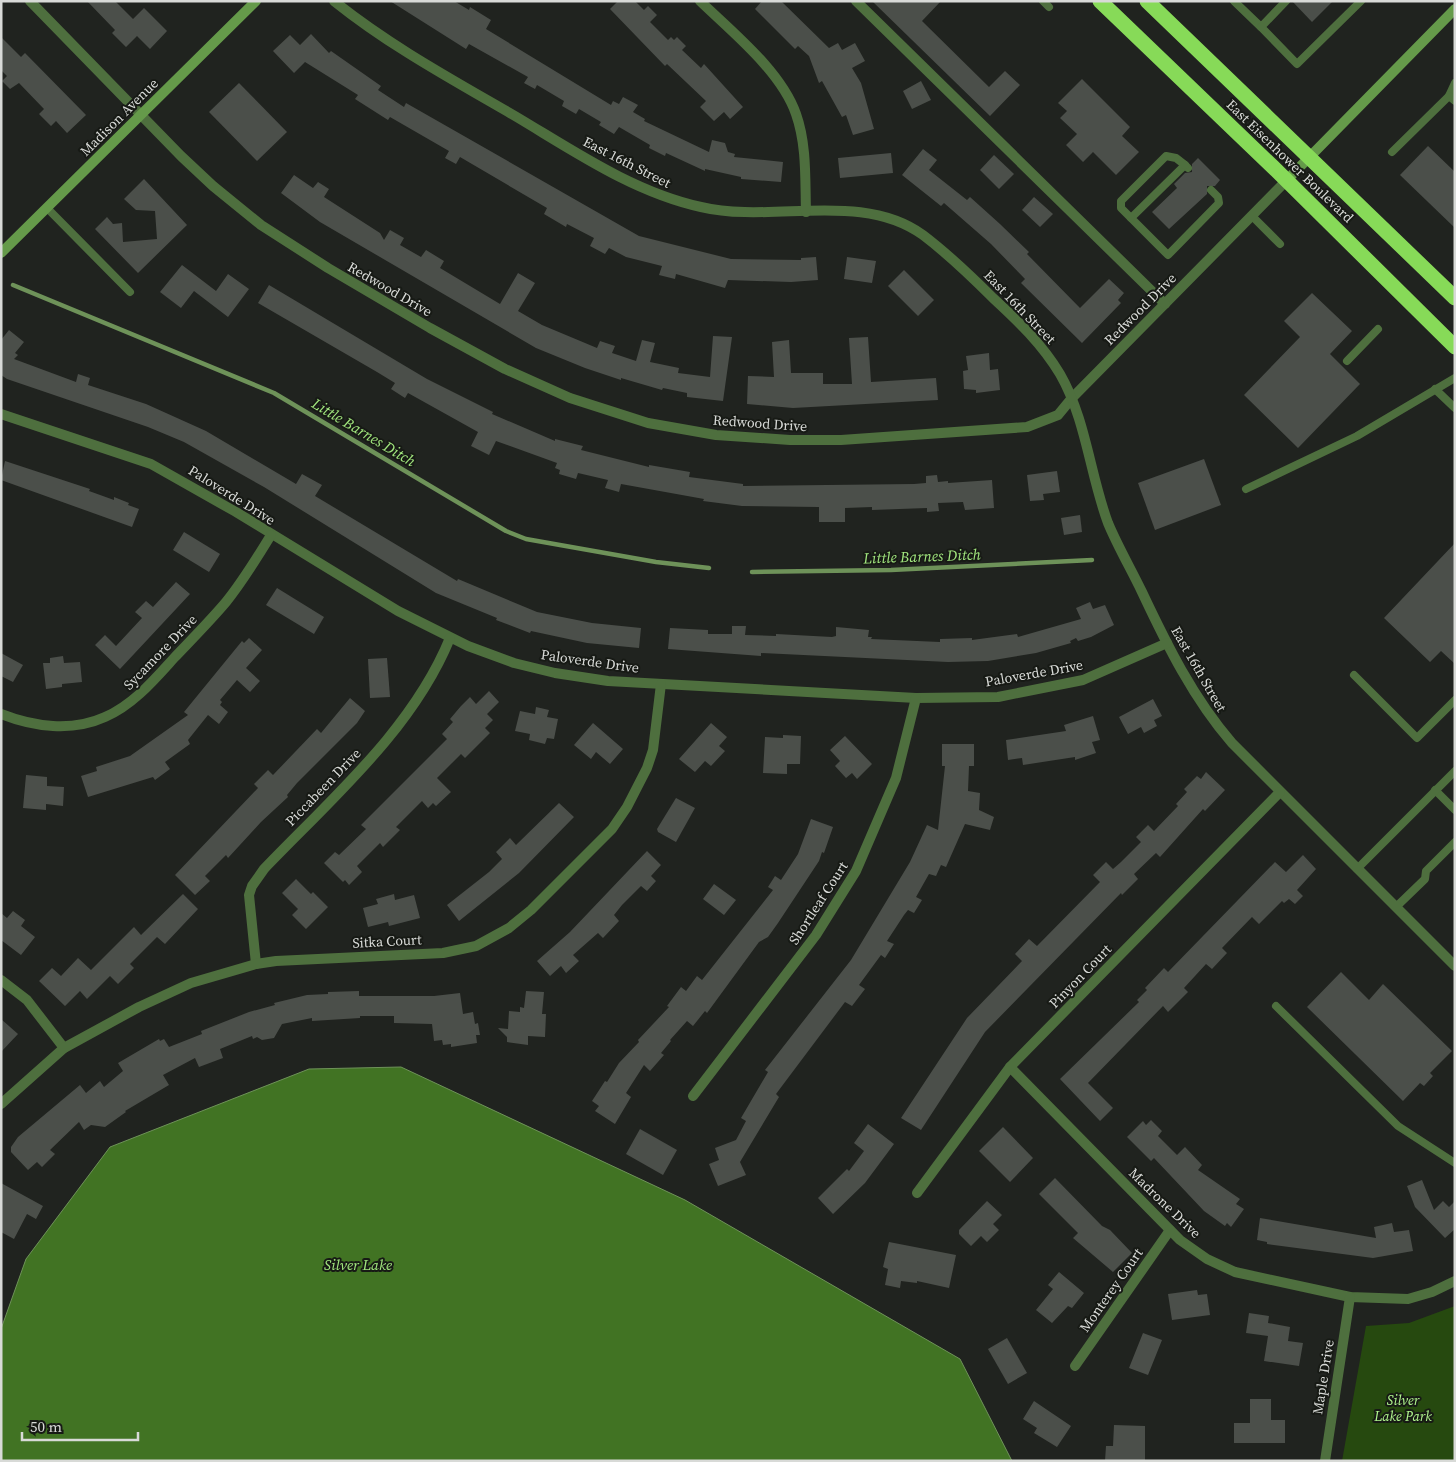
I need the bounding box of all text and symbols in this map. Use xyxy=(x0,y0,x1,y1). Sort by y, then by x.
street label: Madison Avenue xyxy=(75,73,163,161)
street label: East Eisenhower Boulevard xyxy=(1222,95,1358,227)
street label: East 16th Street xyxy=(580,131,675,193)
street label: Redwood Drive xyxy=(344,257,436,321)
street label: East 16th Street xyxy=(980,266,1061,349)
street label: Redwood Drive xyxy=(1099,268,1181,350)
water label: Little Barnes Ditch xyxy=(307,392,420,471)
street label: Redwood Drive xyxy=(712,410,808,436)
street label: Paloverde Drive xyxy=(185,460,279,530)
water label: Little Barnes Ditch xyxy=(862,543,981,569)
street label: Sycamore Drive xyxy=(119,610,201,694)
street label: East 16th Street xyxy=(1166,622,1232,716)
street label: Paloverde Drive xyxy=(540,644,640,678)
street label: Paloverde Drive xyxy=(983,655,1085,691)
street label: Piccabeen Drive xyxy=(281,744,365,830)
street label: Shortleaf Court xyxy=(784,857,853,949)
street label: Sitka Court xyxy=(352,929,423,953)
street label: Pinyon Court xyxy=(1044,939,1116,1013)
street label: Madrone Drive xyxy=(1124,1163,1206,1243)
street label: Monterey Court xyxy=(1075,1244,1148,1336)
water label: Silver Lake xyxy=(324,1254,392,1275)
street label: Maple Drive xyxy=(1307,1338,1339,1416)
park label: Silver Lake Park xyxy=(1373,1390,1432,1426)
scale bar xyxy=(22,1410,139,1442)
text: 50 m xyxy=(30,1416,62,1437)

